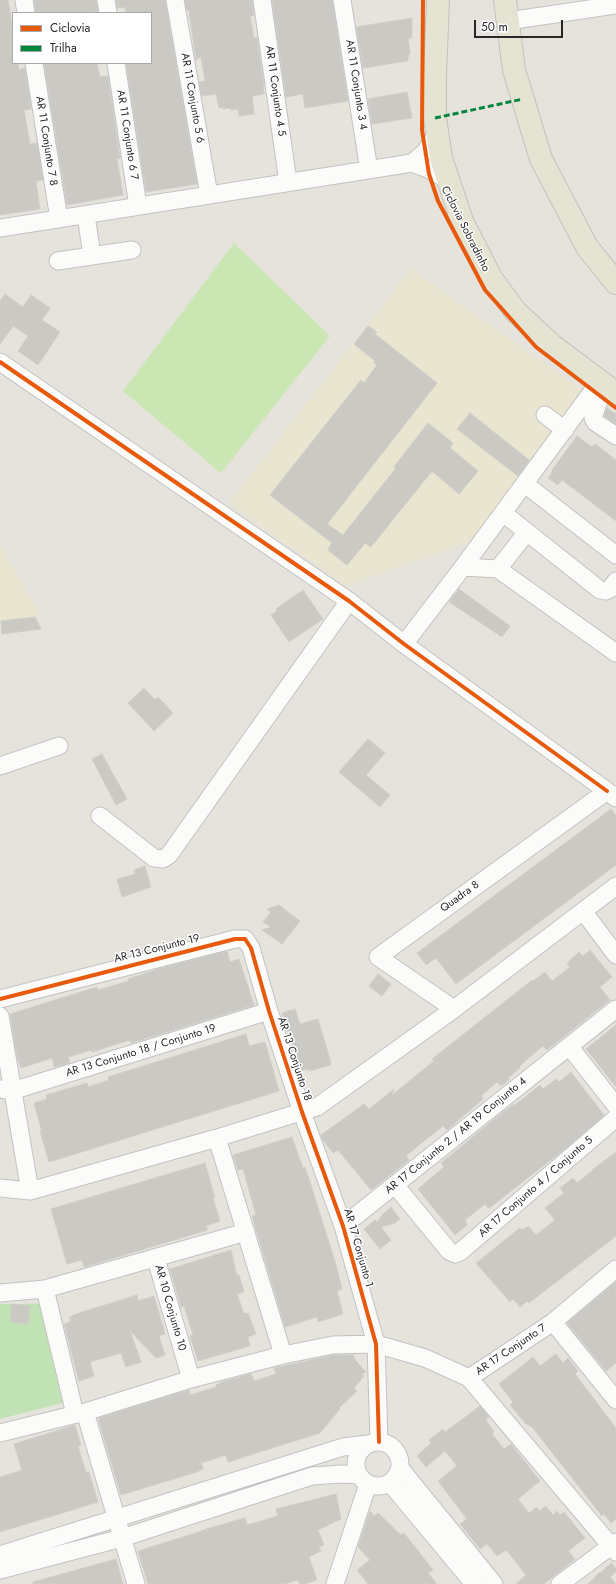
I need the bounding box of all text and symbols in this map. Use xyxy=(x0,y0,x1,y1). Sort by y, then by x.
legend xyxy=(12,12,152,64)
scale bar xyxy=(476,12,565,38)
text: 50 m xyxy=(481,18,508,36)
text: Ciclovia xyxy=(50,19,90,37)
text: Trilha xyxy=(50,39,77,57)
street label: AR 11 Conjunto 3 4 xyxy=(342,39,370,131)
street label: AR 11 Conjunto 4 5 xyxy=(262,45,288,137)
street label: AR 11 Conjunto 5 6 xyxy=(178,52,206,144)
street label: AR 11 Conjunto 6 7 xyxy=(113,89,141,181)
street label: AR 11 Conjunto 7 8 xyxy=(32,95,60,187)
street label: Ciclovia Sobradinho xyxy=(438,184,492,274)
street label: Quadra 8 xyxy=(438,879,482,915)
street label: AR 13 Conjunto 19 xyxy=(113,932,201,966)
street label: AR 13 Conjunto 18 xyxy=(274,1015,314,1103)
street label: AR 13 Conjunto 18 / Conjunto 19 xyxy=(64,1022,218,1080)
street label: AR 17 Conjunto 2 / AR 19 Conjunto 4 xyxy=(383,1075,529,1197)
street label: AR 17 Conjunto 4 / Conjunto 5 xyxy=(476,1134,596,1240)
street label: AR 17 Conjunto 1 xyxy=(340,1207,376,1289)
street label: AR 10 Conjunto 10 xyxy=(151,1264,189,1352)
street label: AR 17 Conjunto 7 xyxy=(473,1322,549,1378)

